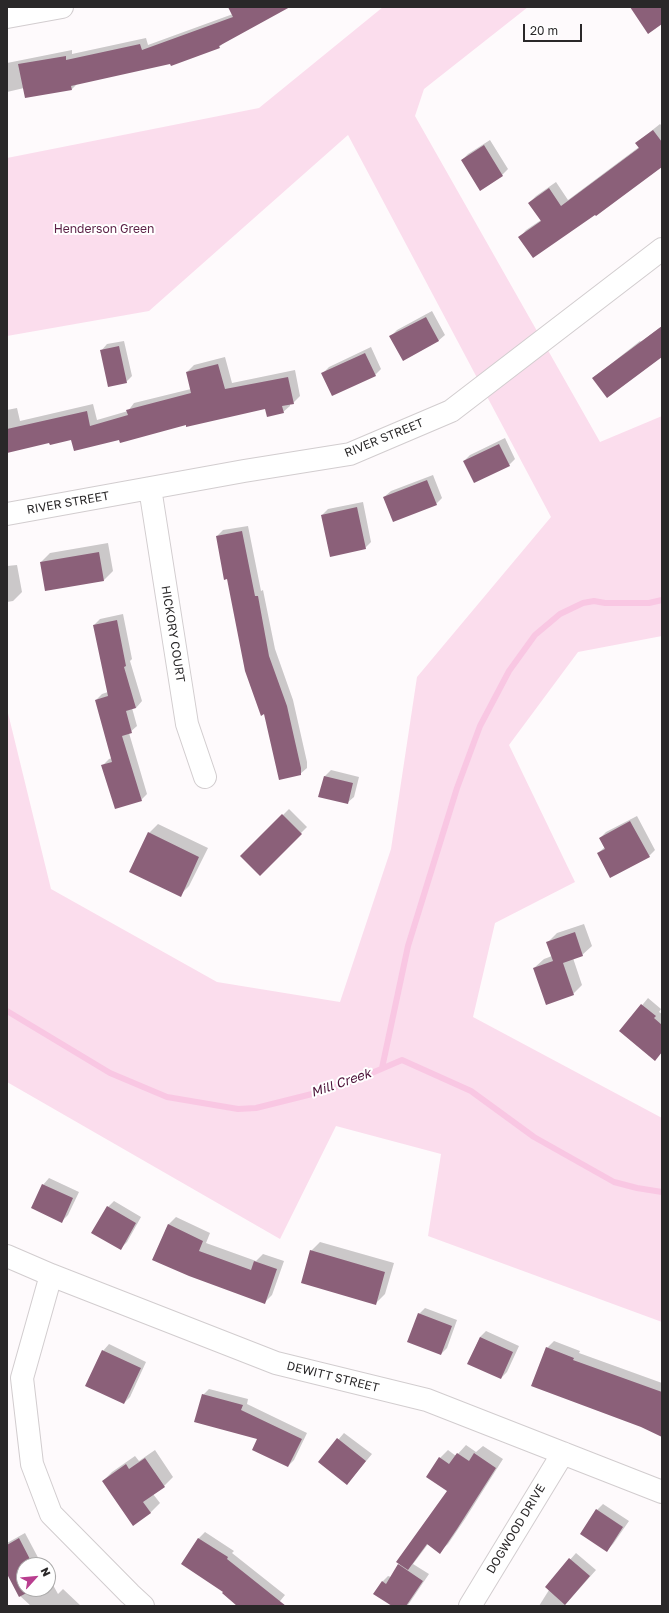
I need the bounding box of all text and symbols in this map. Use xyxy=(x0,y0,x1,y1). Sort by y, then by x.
scale bar xyxy=(525,16,584,42)
text: 20 m xyxy=(530,23,558,38)
park label: Henderson Green xyxy=(54,222,154,236)
street label: RIVER STREET xyxy=(342,416,426,460)
street label: RIVER STREET xyxy=(25,489,111,517)
street label: HICKORY COURT xyxy=(158,585,188,683)
water label: Mill Creek xyxy=(309,1065,373,1101)
street label: DEWITT STREET xyxy=(285,1359,381,1395)
street label: DOGWOOD DRIVE xyxy=(484,1482,548,1576)
north arrow xyxy=(16,1557,56,1597)
text: N xyxy=(39,1565,54,1578)

